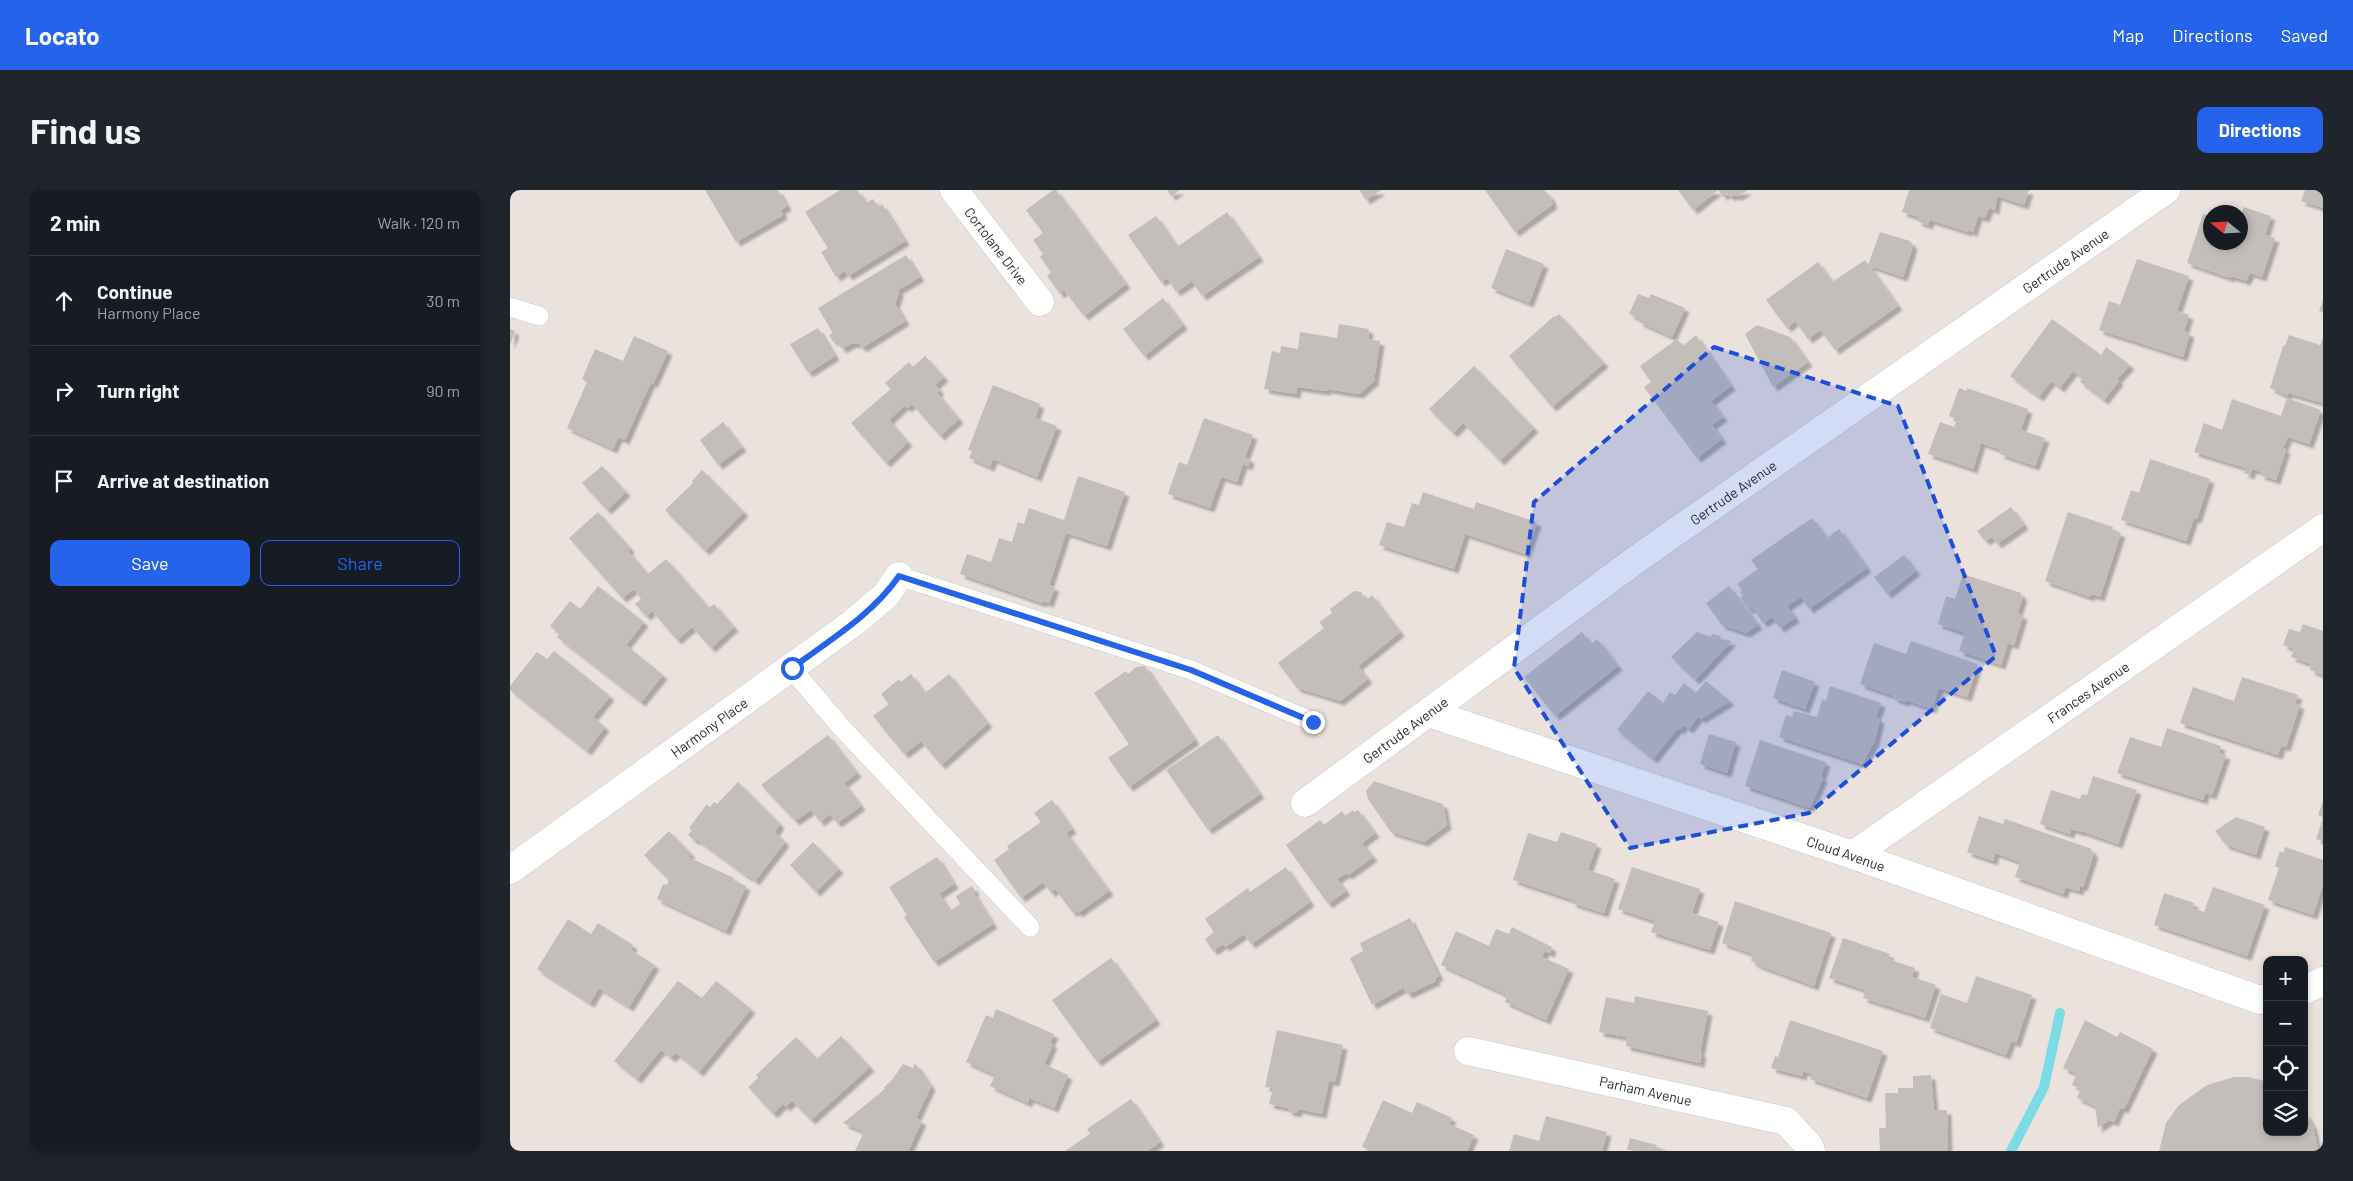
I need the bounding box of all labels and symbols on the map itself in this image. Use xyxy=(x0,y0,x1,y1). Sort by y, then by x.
street label: Cortolane Drive xyxy=(961,203,1032,288)
north arrow xyxy=(2203,205,2248,250)
street label: Gertrude Avenue xyxy=(2019,224,2112,296)
street label: Gertrude Avenue xyxy=(1686,456,1779,528)
route start xyxy=(781,657,804,680)
street label: Frances Avenue xyxy=(2043,657,2132,726)
street label: Harmony Place xyxy=(667,693,751,760)
street label: Gertrude Avenue xyxy=(1359,693,1451,767)
route end xyxy=(1302,711,1325,734)
street label: Cloud Avenue xyxy=(1805,832,1888,874)
street label: Parham Avenue xyxy=(1598,1072,1694,1109)

